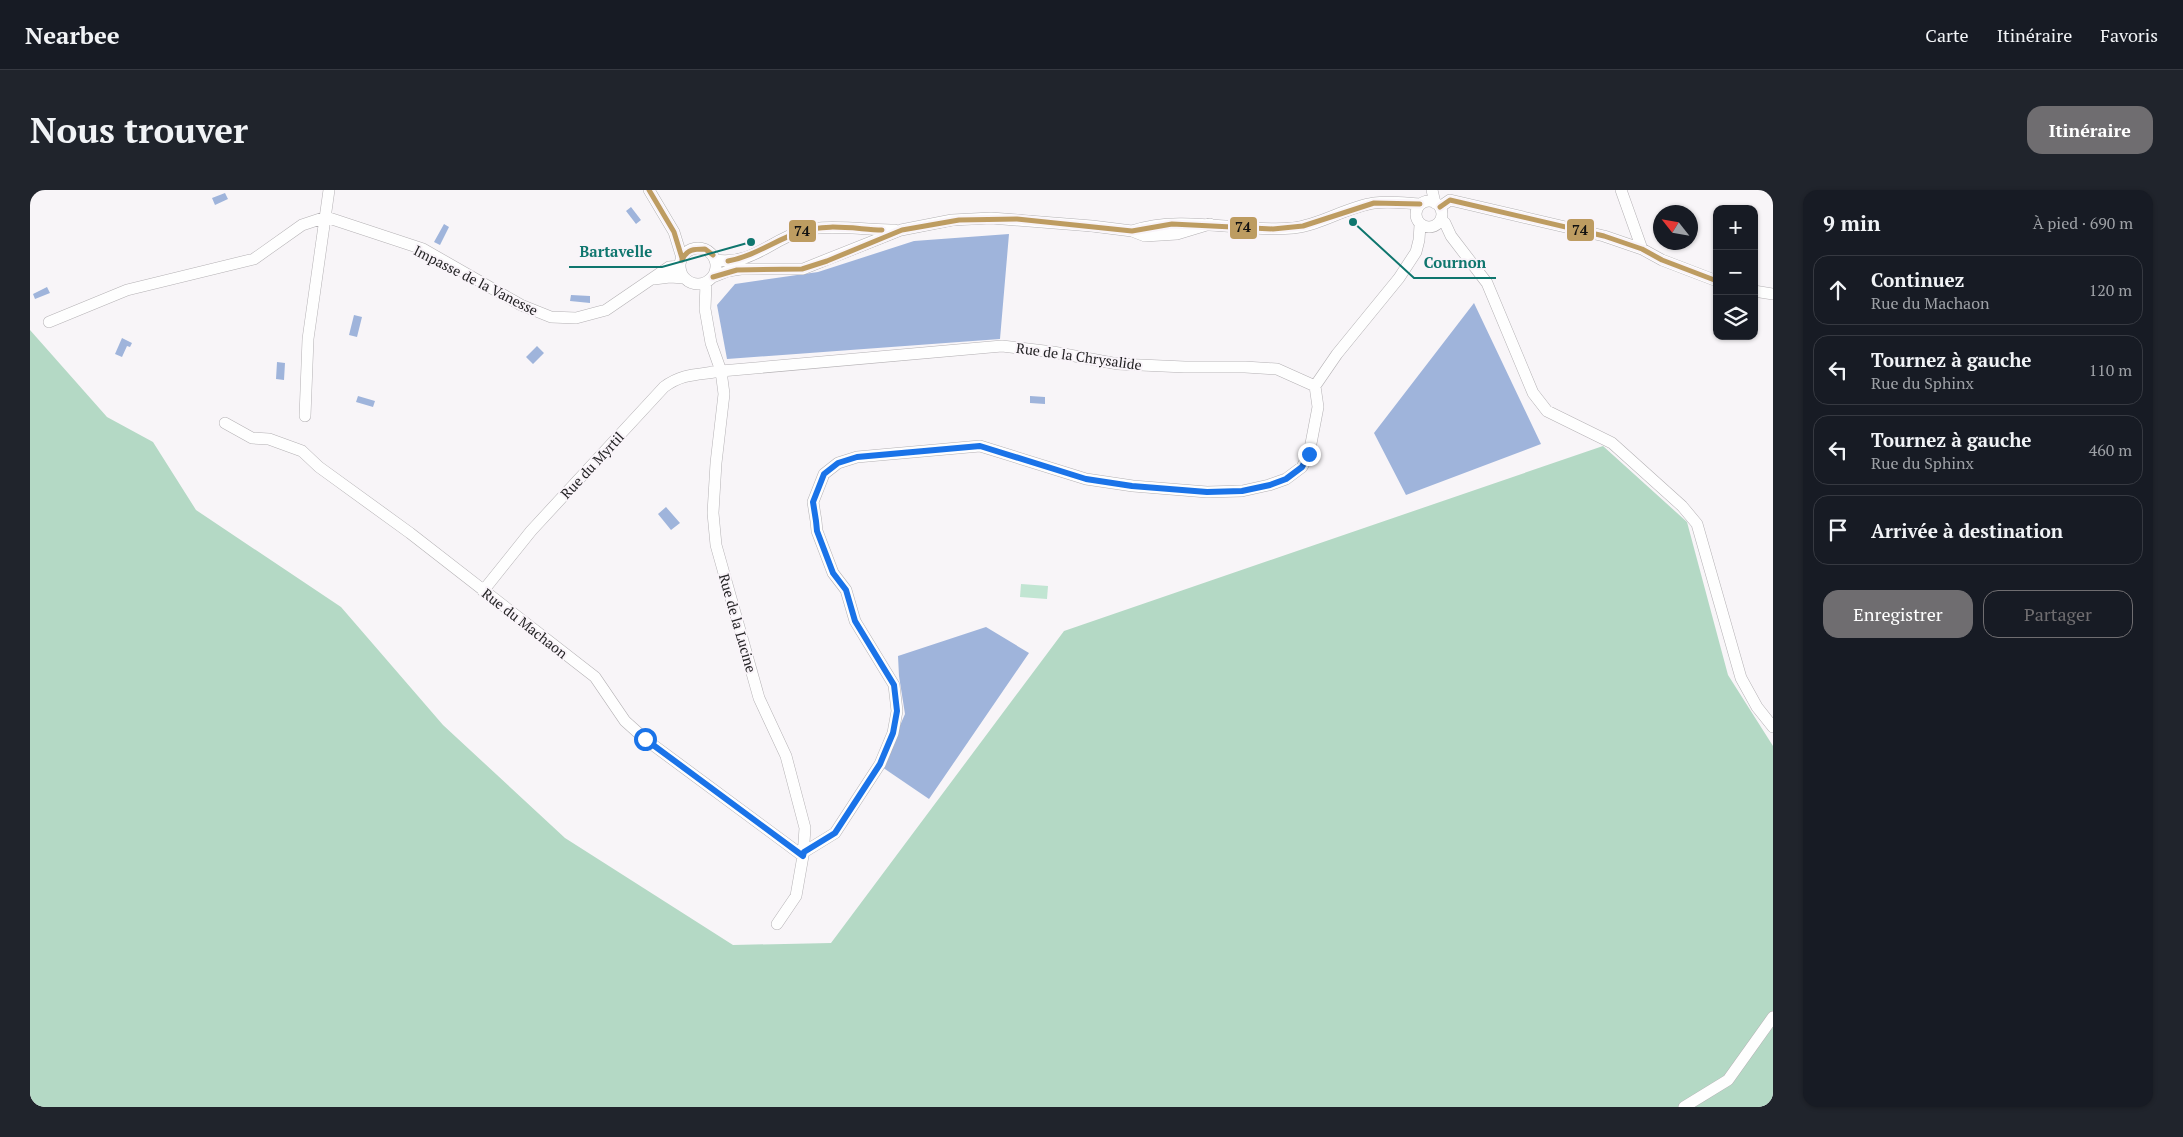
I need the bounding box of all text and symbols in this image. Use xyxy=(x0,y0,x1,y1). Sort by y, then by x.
text: Nearbee xyxy=(25,19,120,51)
text: Carte xyxy=(1925,23,1969,47)
text: Itinéraire xyxy=(1997,23,2072,47)
text: Favoris xyxy=(2100,23,2158,47)
button: Itinéraire xyxy=(2027,106,2153,154)
text: Nous trouver xyxy=(30,107,248,153)
north arrow xyxy=(1653,205,1698,250)
map controls xyxy=(1713,205,1758,340)
button: + xyxy=(1713,205,1758,250)
text: 9 min xyxy=(1823,209,1880,237)
text: À pied · 690 m xyxy=(2033,212,2133,234)
line badge: 74 xyxy=(1229,216,1258,240)
text: 74 xyxy=(1235,217,1251,236)
line badge: 74 xyxy=(1566,218,1595,242)
line badge: 74 xyxy=(788,219,817,243)
text: 74 xyxy=(1572,220,1588,239)
text: 74 xyxy=(794,221,810,240)
callout: Bartavelle xyxy=(569,237,662,267)
street label: Impasse de la Vanesse xyxy=(411,240,541,320)
text: Bartavelle xyxy=(580,241,652,261)
callout: Cournon xyxy=(1414,248,1496,278)
button: − xyxy=(1713,250,1758,295)
text: Cournon xyxy=(1424,252,1487,272)
text: Continuez xyxy=(1871,267,1964,292)
icon: ahead xyxy=(1824,276,1852,304)
text: 120 m xyxy=(2089,279,2132,301)
text: Rue du Machaon xyxy=(1871,292,1990,314)
button: layers xyxy=(1713,295,1758,340)
street label: Rue de la Chrysalide xyxy=(1015,338,1143,374)
text: Tournez à gauche xyxy=(1871,347,2032,372)
icon: left xyxy=(1824,356,1852,384)
text: 110 m xyxy=(2089,359,2132,381)
text: Rue du Sphinx xyxy=(1871,372,1974,394)
text: Tournez à gauche xyxy=(1871,427,2032,452)
street label: Rue du Myrtil xyxy=(556,428,628,502)
icon: left xyxy=(1824,436,1852,464)
text: 460 m xyxy=(2089,439,2132,461)
route end xyxy=(1298,443,1321,466)
text: Rue du Sphinx xyxy=(1871,452,1974,474)
icon: arrive xyxy=(1824,516,1852,544)
text: Arrivée à destination xyxy=(1871,518,2063,543)
street label: Rue de la Lucine xyxy=(715,571,761,675)
street label: Rue du Machaon xyxy=(478,584,572,663)
button: Enregistrer xyxy=(1823,590,1973,638)
button: Partager xyxy=(1983,590,2133,638)
route start xyxy=(634,728,657,751)

